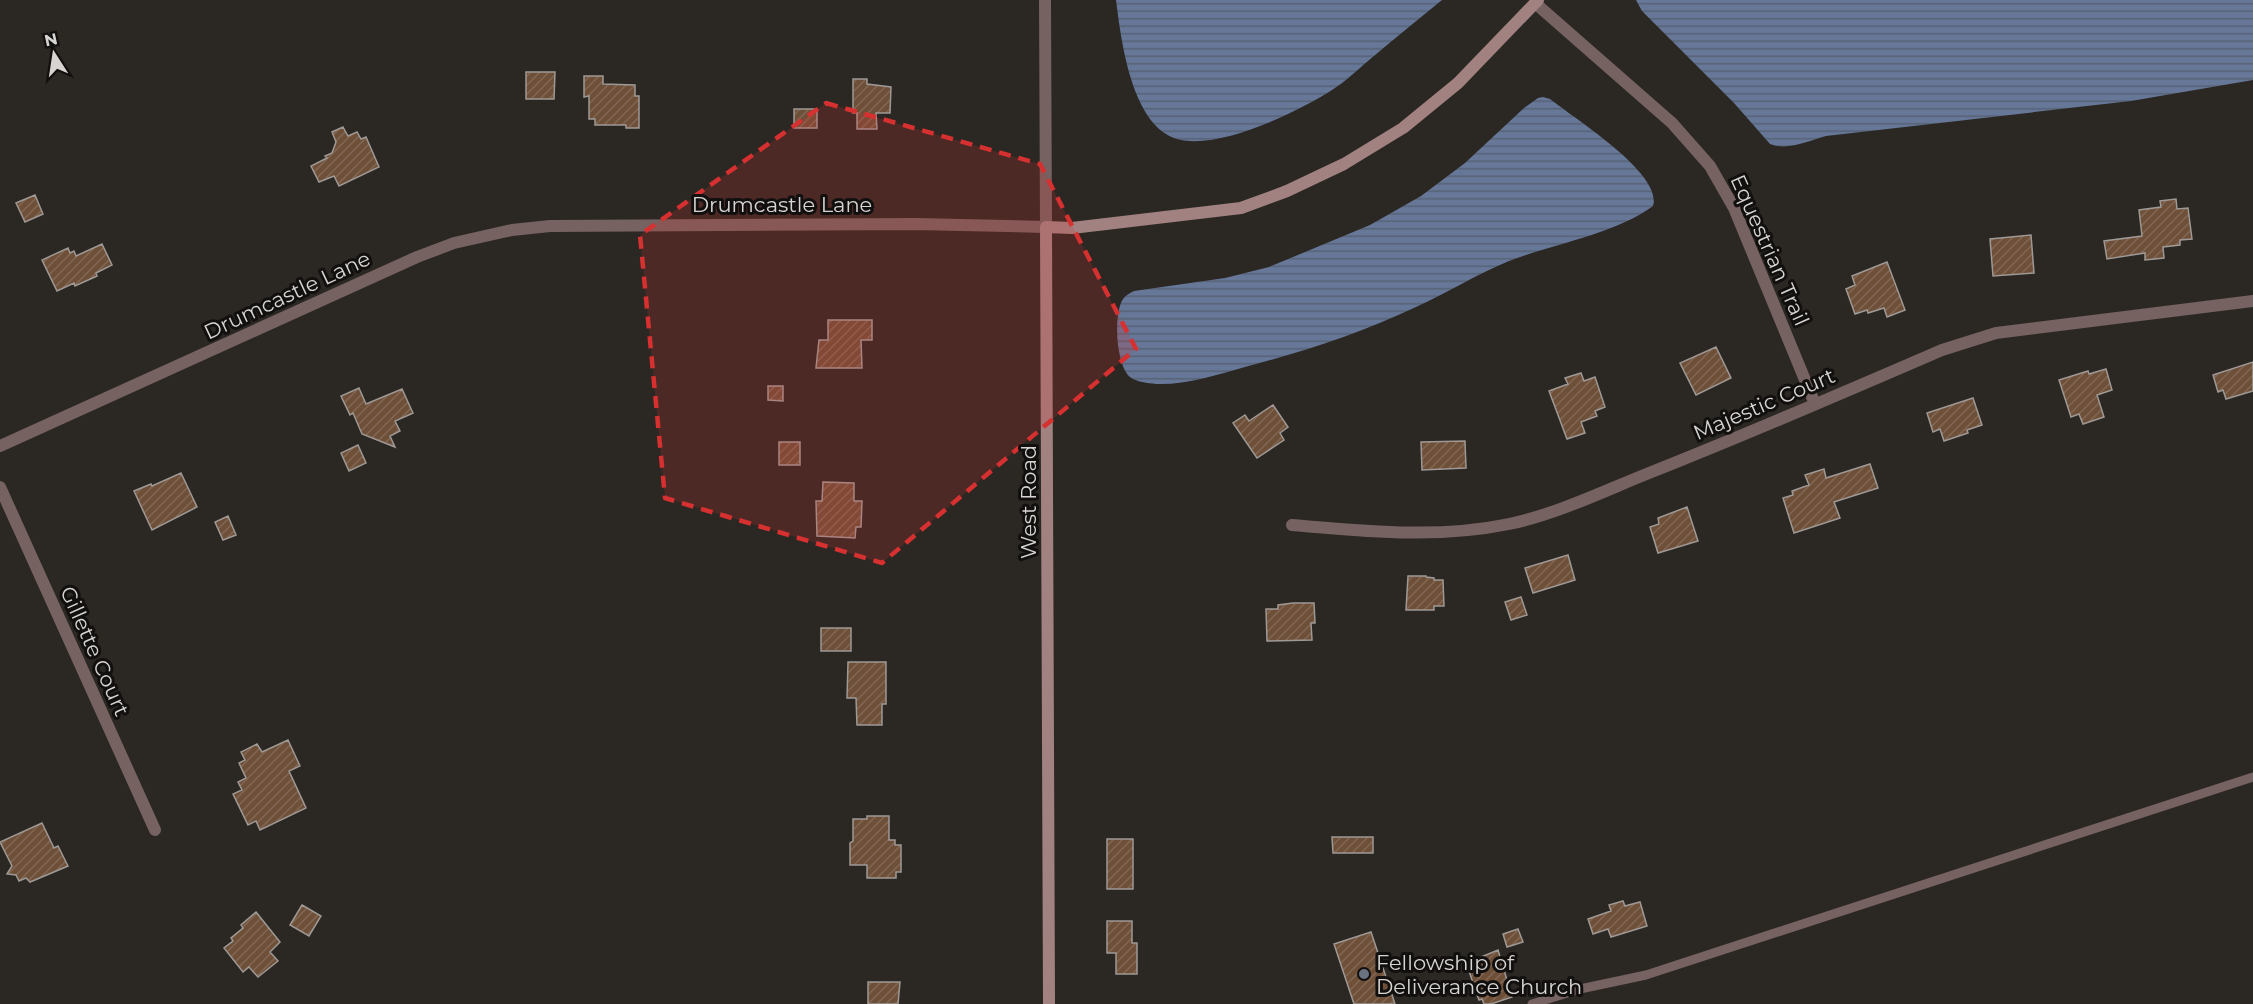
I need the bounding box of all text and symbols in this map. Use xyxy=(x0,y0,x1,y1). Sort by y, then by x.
north arrow xyxy=(24,24,84,84)
text: N xyxy=(43,29,59,50)
street label: Equestrian Trail xyxy=(1725,171,1815,329)
street label: Drumcastle Lane xyxy=(692,192,872,217)
street label: Drumcastle Lane xyxy=(200,246,374,344)
street label: Majestic Court xyxy=(1689,363,1839,445)
street label: West Road xyxy=(1016,445,1041,559)
street label: Gillette Court xyxy=(55,582,135,720)
place label: Fellowship of Deliverance Church xyxy=(1376,950,1582,999)
marker: Fellowship of Deliverance Church xyxy=(1357,967,1371,981)

